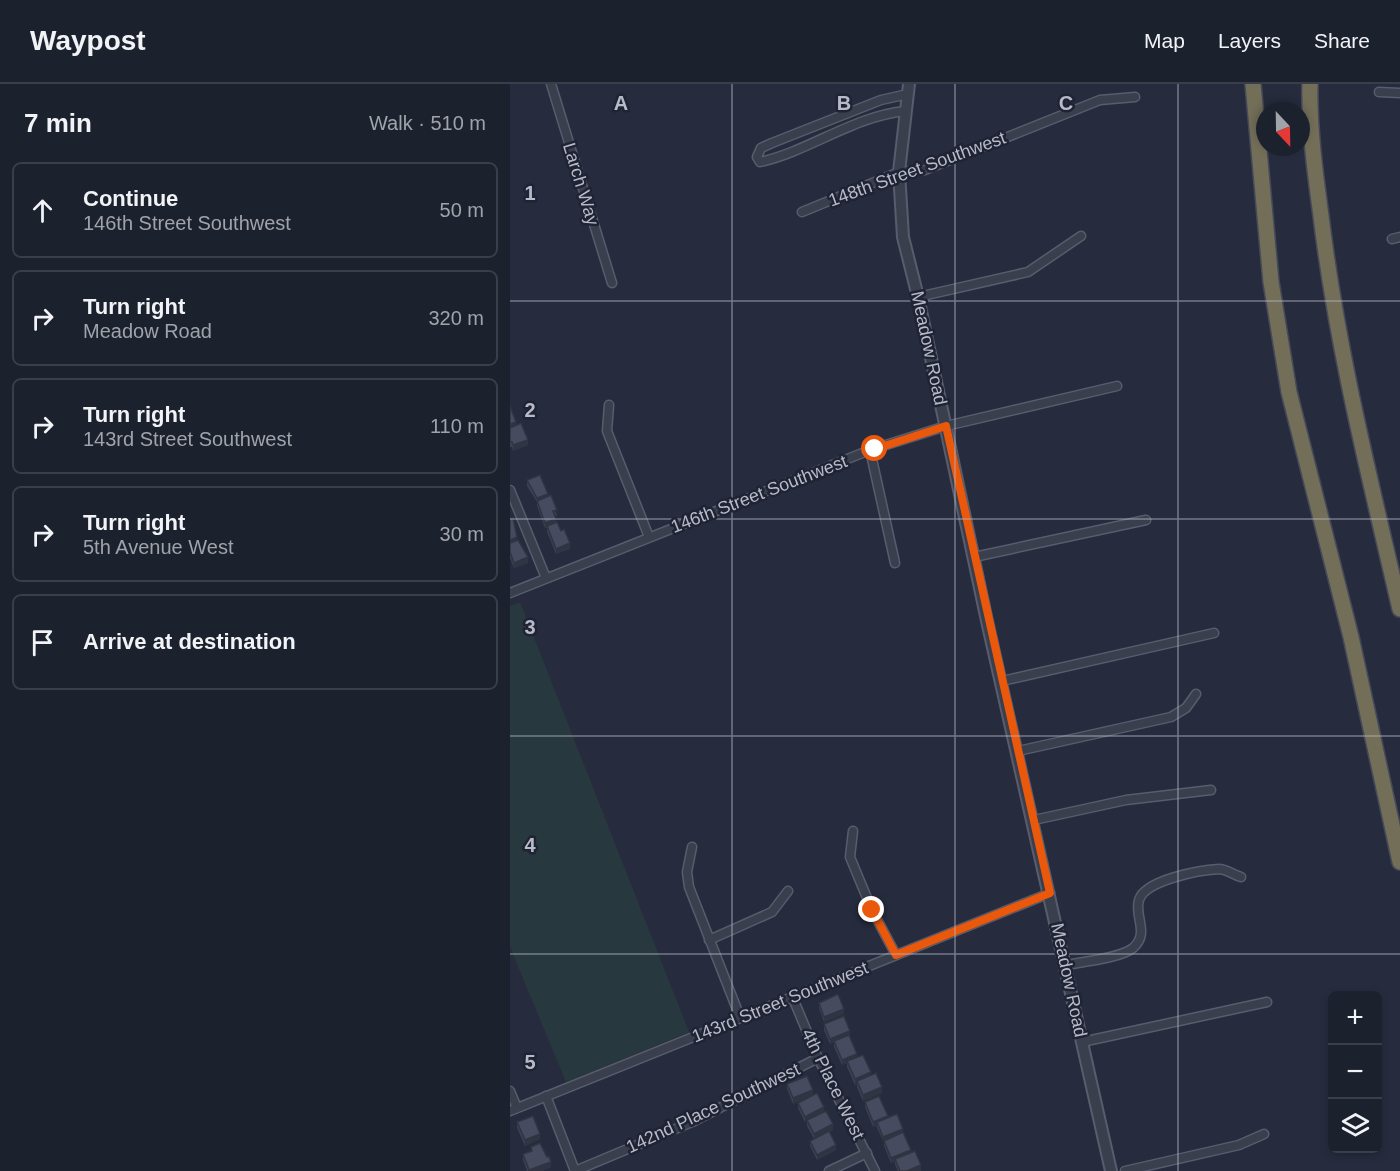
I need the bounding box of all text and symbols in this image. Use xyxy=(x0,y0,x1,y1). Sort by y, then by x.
text: Waypost xyxy=(30,25,146,56)
text: Map xyxy=(1144,29,1185,52)
text: Layers xyxy=(1218,29,1281,52)
text: Share xyxy=(1314,29,1370,52)
text: A xyxy=(614,92,628,114)
text: B xyxy=(837,92,851,114)
text: C xyxy=(1059,92,1073,114)
north arrow xyxy=(1256,102,1310,156)
text: 7 min xyxy=(24,108,92,138)
text: Walk · 510 m xyxy=(369,112,486,134)
street label: 148th Street Southwest xyxy=(826,128,1008,210)
street label: Larch Way xyxy=(559,140,603,228)
text: 1 xyxy=(524,182,536,204)
text: Continue xyxy=(83,186,178,211)
icon: ahead xyxy=(26,194,59,227)
text: 50 m xyxy=(440,199,484,221)
text: 146th Street Southwest xyxy=(83,212,291,234)
street label: Meadow Road xyxy=(907,289,951,407)
text: Turn right xyxy=(83,294,185,319)
icon: right xyxy=(26,302,59,335)
text: 320 m xyxy=(428,307,484,329)
text: Meadow Road xyxy=(83,320,212,342)
text: 2 xyxy=(524,399,536,421)
text: Turn right xyxy=(83,402,185,427)
icon: right xyxy=(26,410,59,443)
text: 110 m xyxy=(430,415,484,437)
text: 143rd Street Southwest xyxy=(83,428,292,450)
route start xyxy=(861,435,887,461)
street label: 146th Street Southwest xyxy=(668,451,850,537)
text: Turn right xyxy=(83,510,185,535)
icon: right xyxy=(26,518,59,551)
text: 30 m xyxy=(440,523,484,545)
text: 5th Avenue West xyxy=(83,536,233,558)
text: 3 xyxy=(524,616,536,638)
icon: arrive xyxy=(26,626,59,659)
text: Arrive at destination xyxy=(83,629,296,654)
text: 4 xyxy=(524,834,536,856)
route end xyxy=(858,896,884,922)
street label: Meadow Road xyxy=(1047,921,1091,1039)
street label: 143rd Street Southwest xyxy=(689,957,871,1047)
map controls xyxy=(1328,991,1382,1153)
button: + xyxy=(1328,991,1382,1045)
street label: 4th Place West xyxy=(798,1025,868,1143)
button: − xyxy=(1328,1045,1382,1099)
text: 5 xyxy=(524,1051,536,1073)
street label: 142nd Place Southwest xyxy=(623,1059,803,1157)
button: layers xyxy=(1328,1099,1382,1153)

